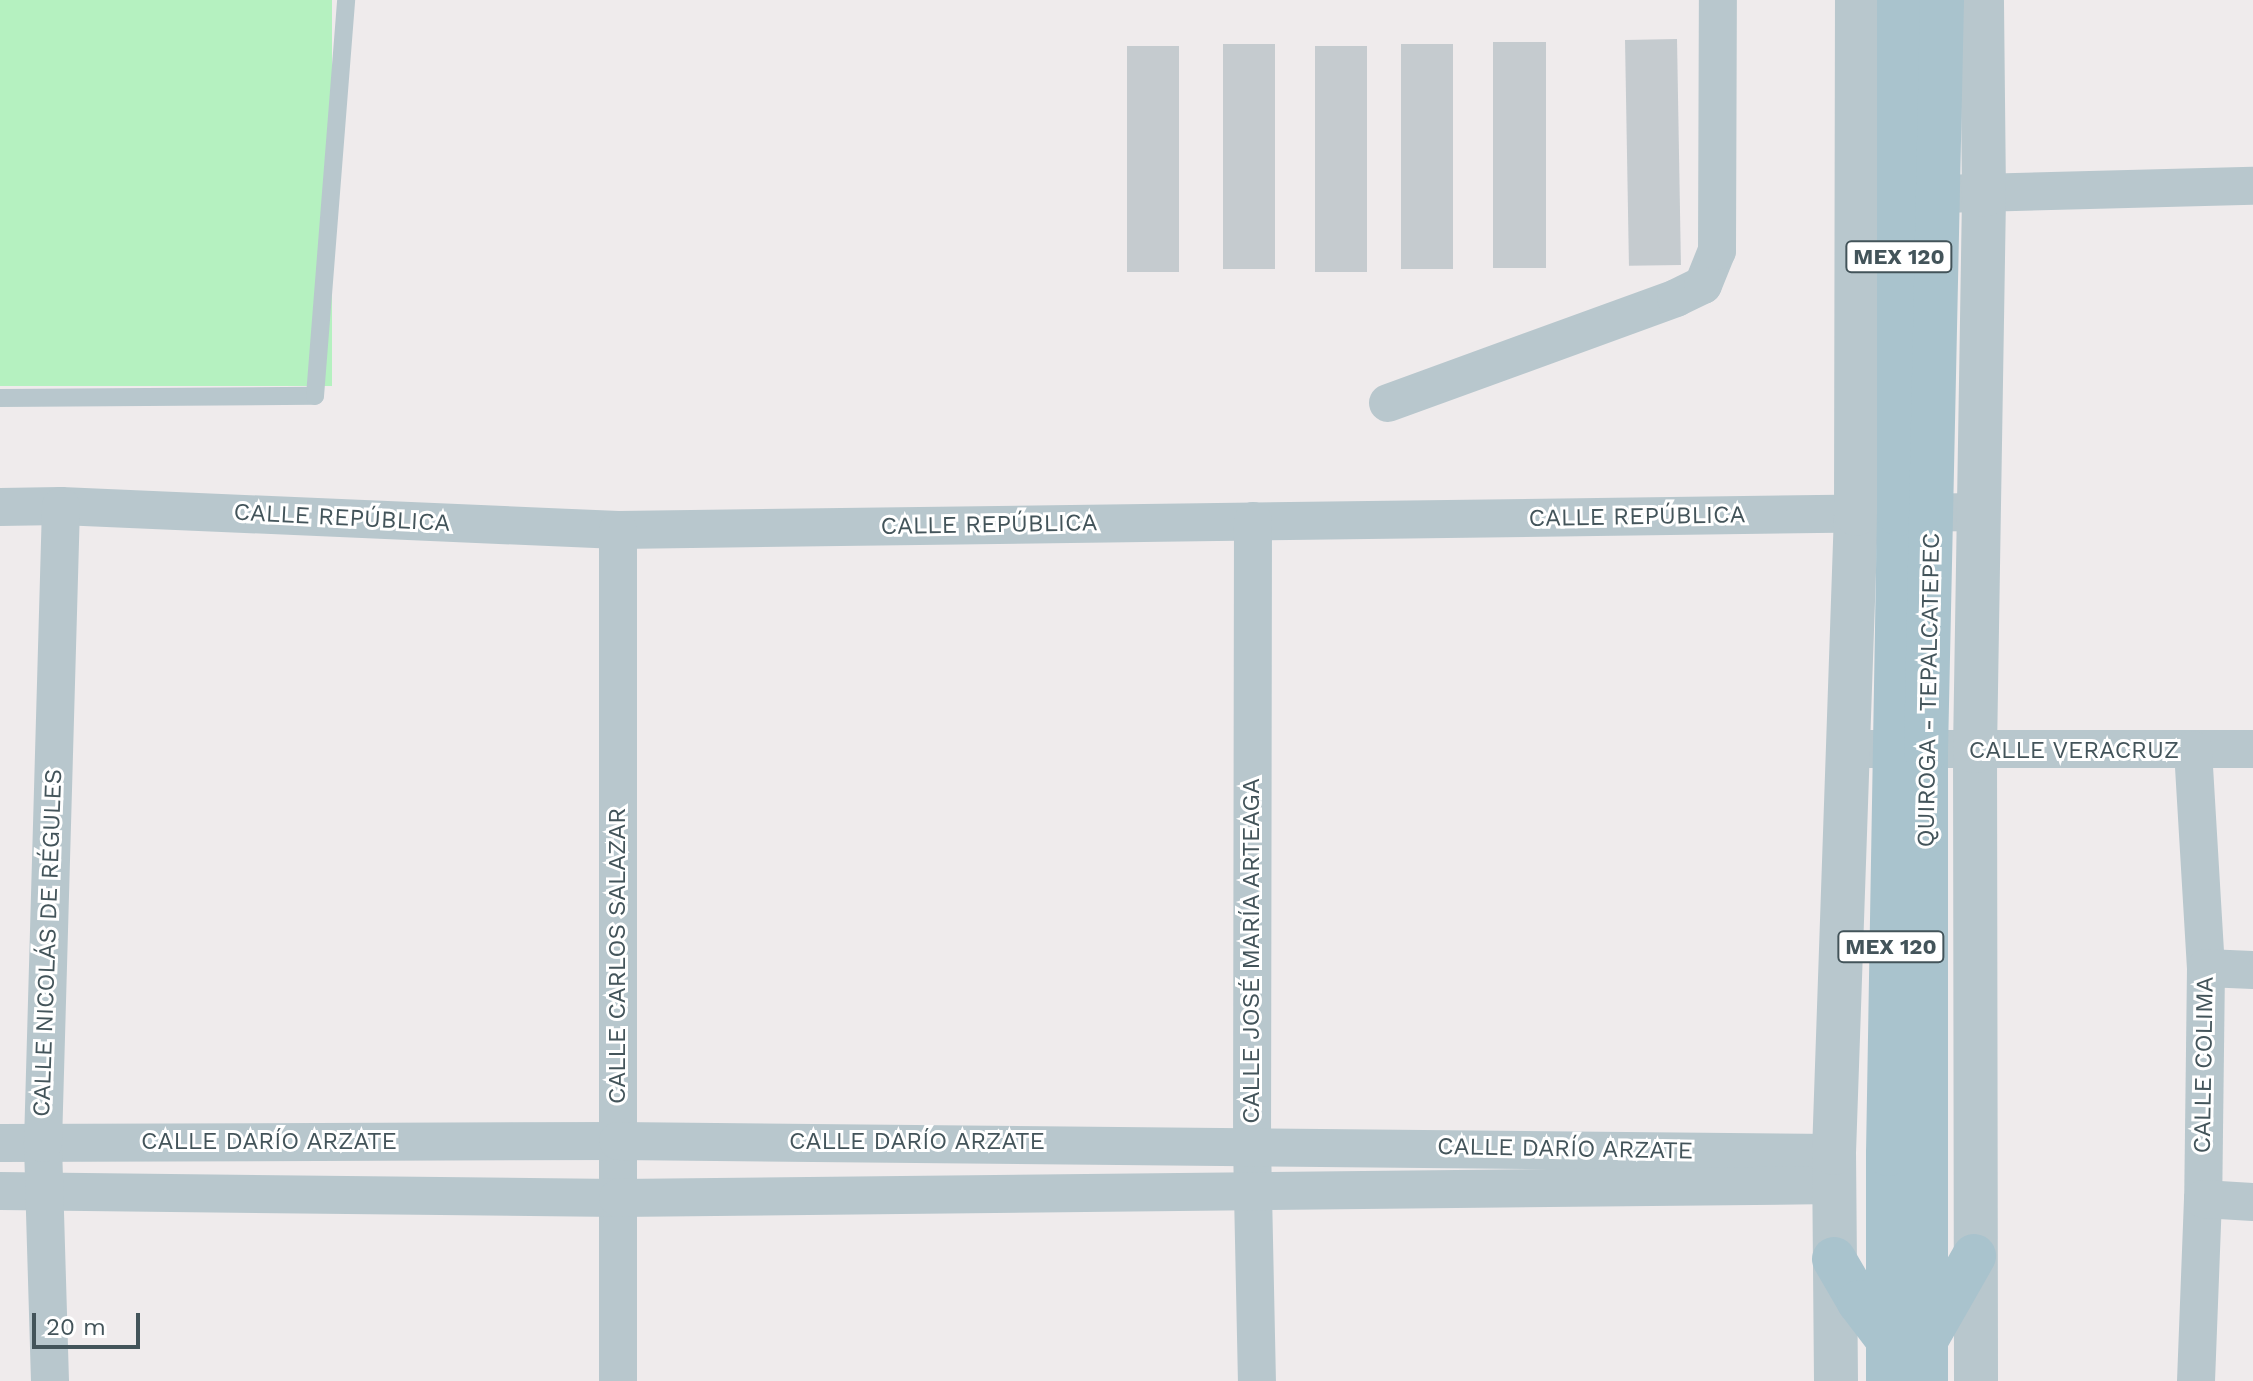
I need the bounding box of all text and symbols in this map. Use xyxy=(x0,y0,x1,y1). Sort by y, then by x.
road number: MEX 120 xyxy=(1845,239,1953,275)
street label: CALLE REPÚBLICA xyxy=(233,498,451,538)
street label: CALLE REPÚBLICA xyxy=(1528,501,1746,533)
street label: CALLE REPÚBLICA xyxy=(880,509,1098,541)
street label: QUIROGA - TEPALCATEPEC xyxy=(1912,531,1946,849)
street label: CALLE VERACRUZ xyxy=(1968,737,2180,765)
street label: CALLE NICOLÁS DE RÉGULES xyxy=(28,768,68,1118)
street label: CALLE JOSÉ MARÍA ARTEAGA xyxy=(1238,777,1266,1125)
street label: CALLE CARLOS SALAZAR xyxy=(604,808,632,1104)
road number: MEX 120 xyxy=(1837,929,1945,965)
street label: CALLE COLIMA xyxy=(2188,976,2220,1154)
street label: CALLE DARÍO ARZATE xyxy=(141,1128,397,1156)
street label: CALLE DARÍO ARZATE xyxy=(789,1128,1045,1156)
street label: CALLE DARÍO ARZATE xyxy=(1436,1132,1694,1166)
scale bar xyxy=(36,1297,144,1347)
text: 20 m xyxy=(46,1313,106,1341)

